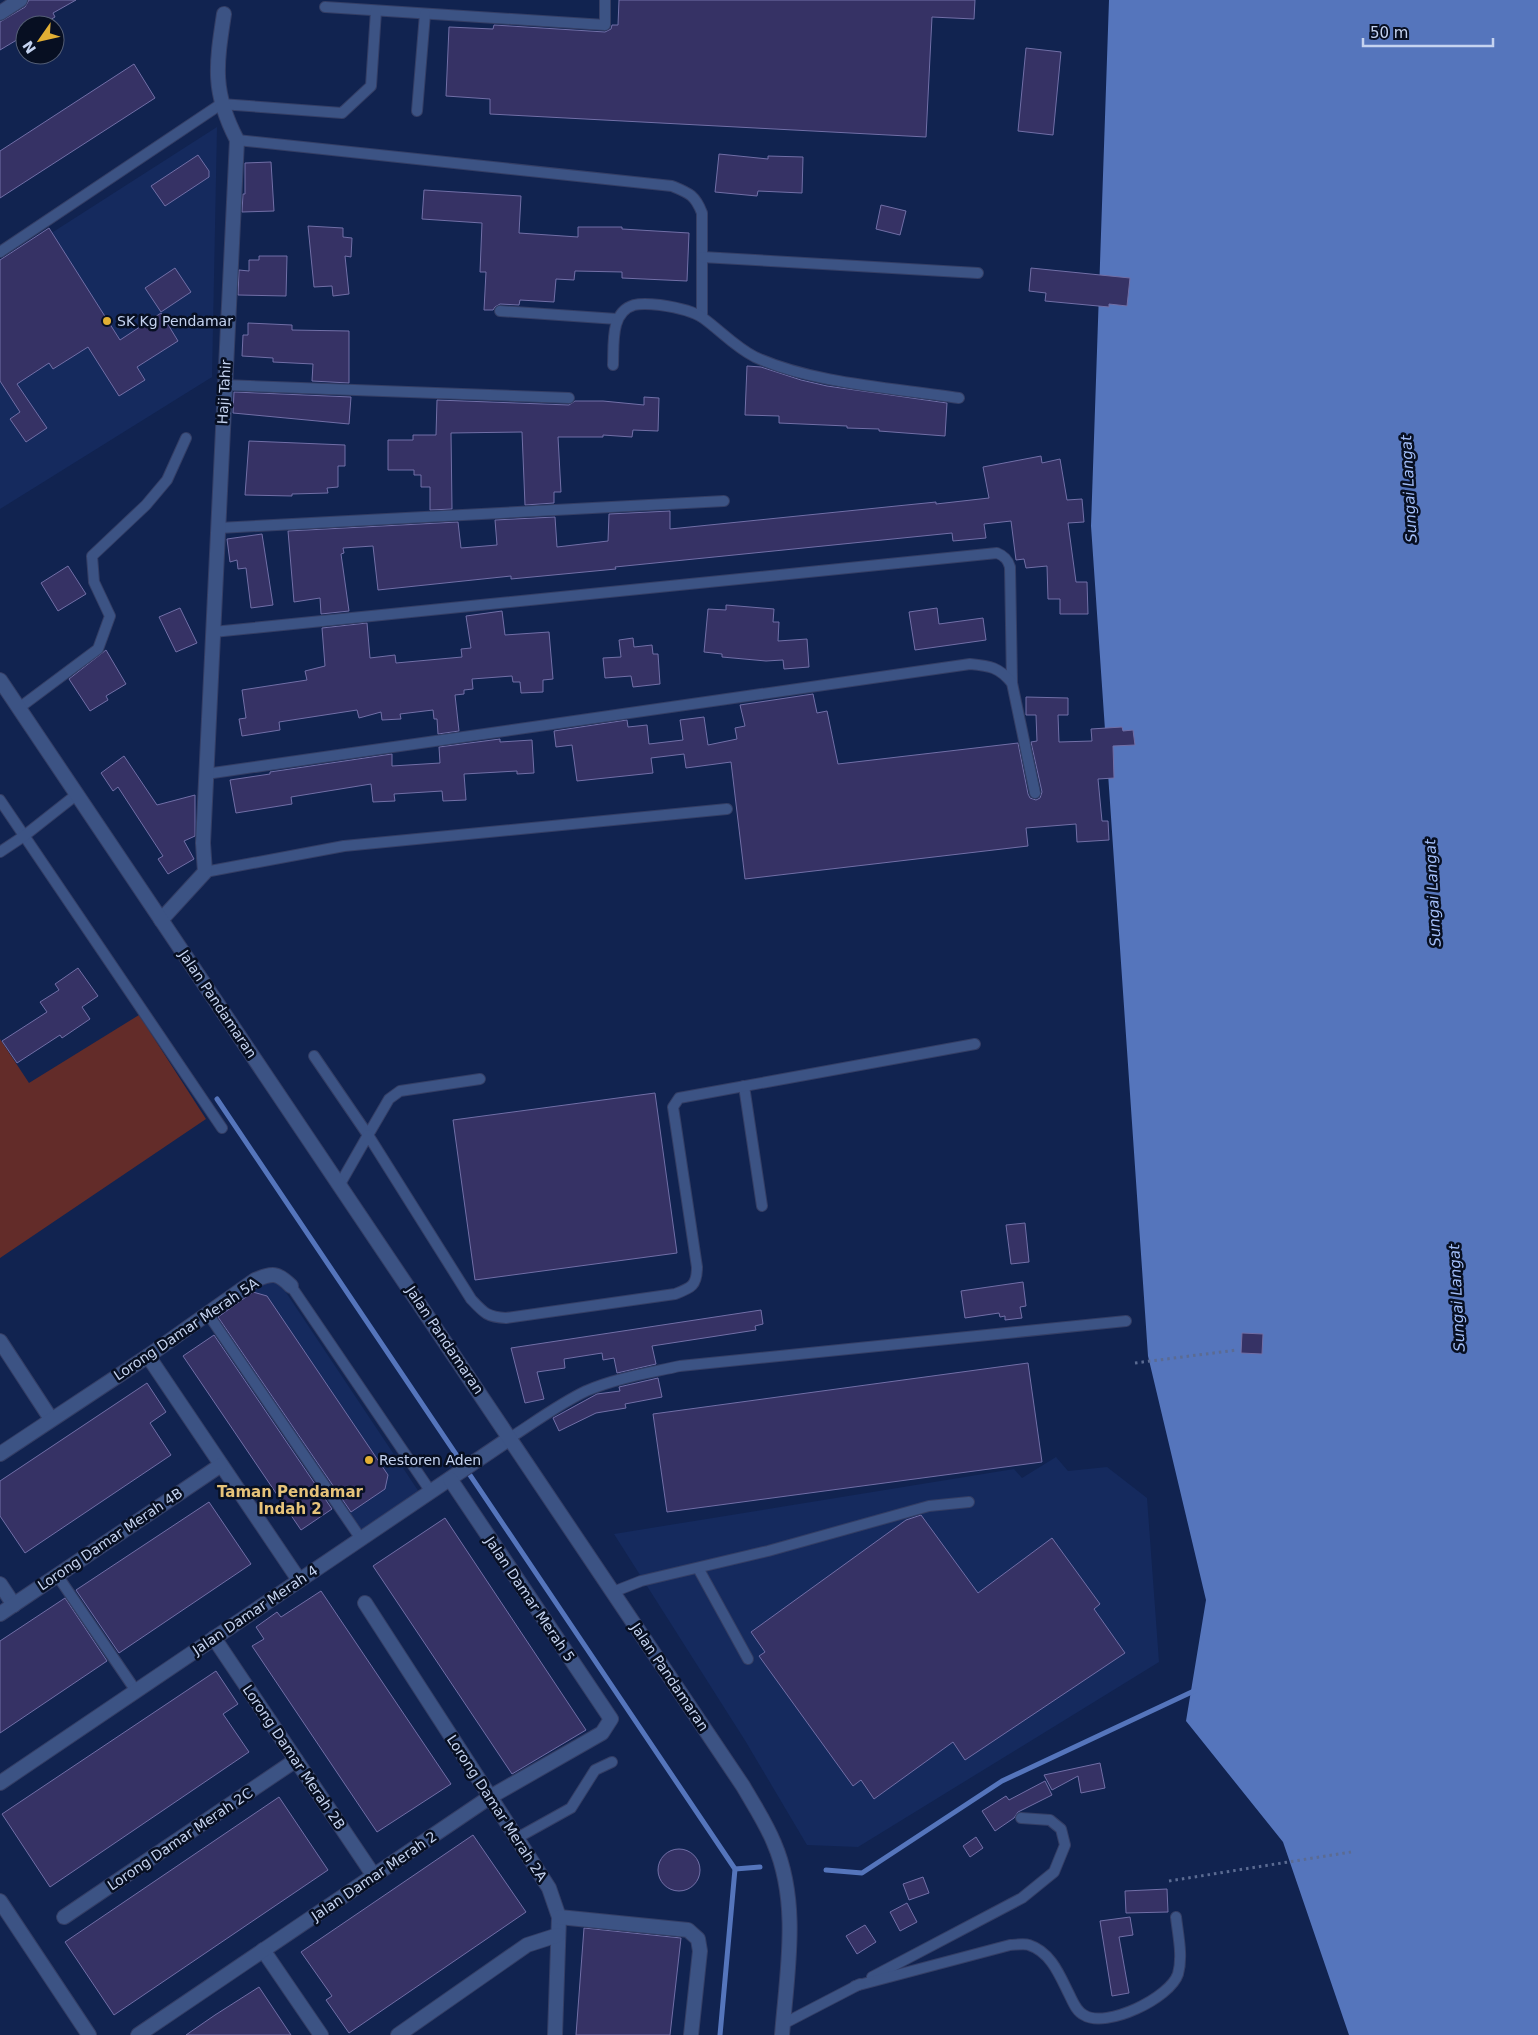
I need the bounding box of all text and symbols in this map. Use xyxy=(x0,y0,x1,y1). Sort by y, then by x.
north arrow xyxy=(15,15,65,65)
scale bar xyxy=(1363,15,1493,47)
text: 50 m xyxy=(1370,24,1408,42)
text: N xyxy=(19,38,39,57)
place label: SK Kg Pendamar xyxy=(117,313,233,329)
marker: SK Kg Pendamar xyxy=(101,315,113,327)
street label: Haji Tahir xyxy=(214,359,234,425)
water label: Sungai Langat xyxy=(1397,434,1421,543)
water label: Sungai Langat xyxy=(1421,838,1445,947)
street label: Jalan Pandamaran xyxy=(175,946,260,1061)
water label: Sungai Langat xyxy=(1445,1243,1469,1352)
street label: Lorong Damar Merah 5A xyxy=(111,1274,262,1383)
street label: Jalan Pandamaran xyxy=(402,1282,487,1397)
place label: Restoren Aden xyxy=(379,1452,481,1468)
marker: Restoren Aden xyxy=(363,1454,375,1466)
district label: Taman Pendamar Indah 2 xyxy=(217,1483,364,1518)
street label: Lorong Damar Merah 4B xyxy=(35,1485,185,1593)
street label: Jalan Damar Merah 5 xyxy=(482,1533,578,1665)
street label: Jalan Damar Merah 4 xyxy=(189,1562,321,1658)
street label: Jalan Pandamaran xyxy=(627,1619,712,1734)
street label: Lorong Damar Merah 2B xyxy=(240,1682,348,1832)
street label: Lorong Damar Merah 2A xyxy=(444,1732,550,1884)
street label: Lorong Damar Merah 2C xyxy=(105,1784,256,1893)
street label: Jalan Damar Merah 2 xyxy=(308,1828,440,1924)

